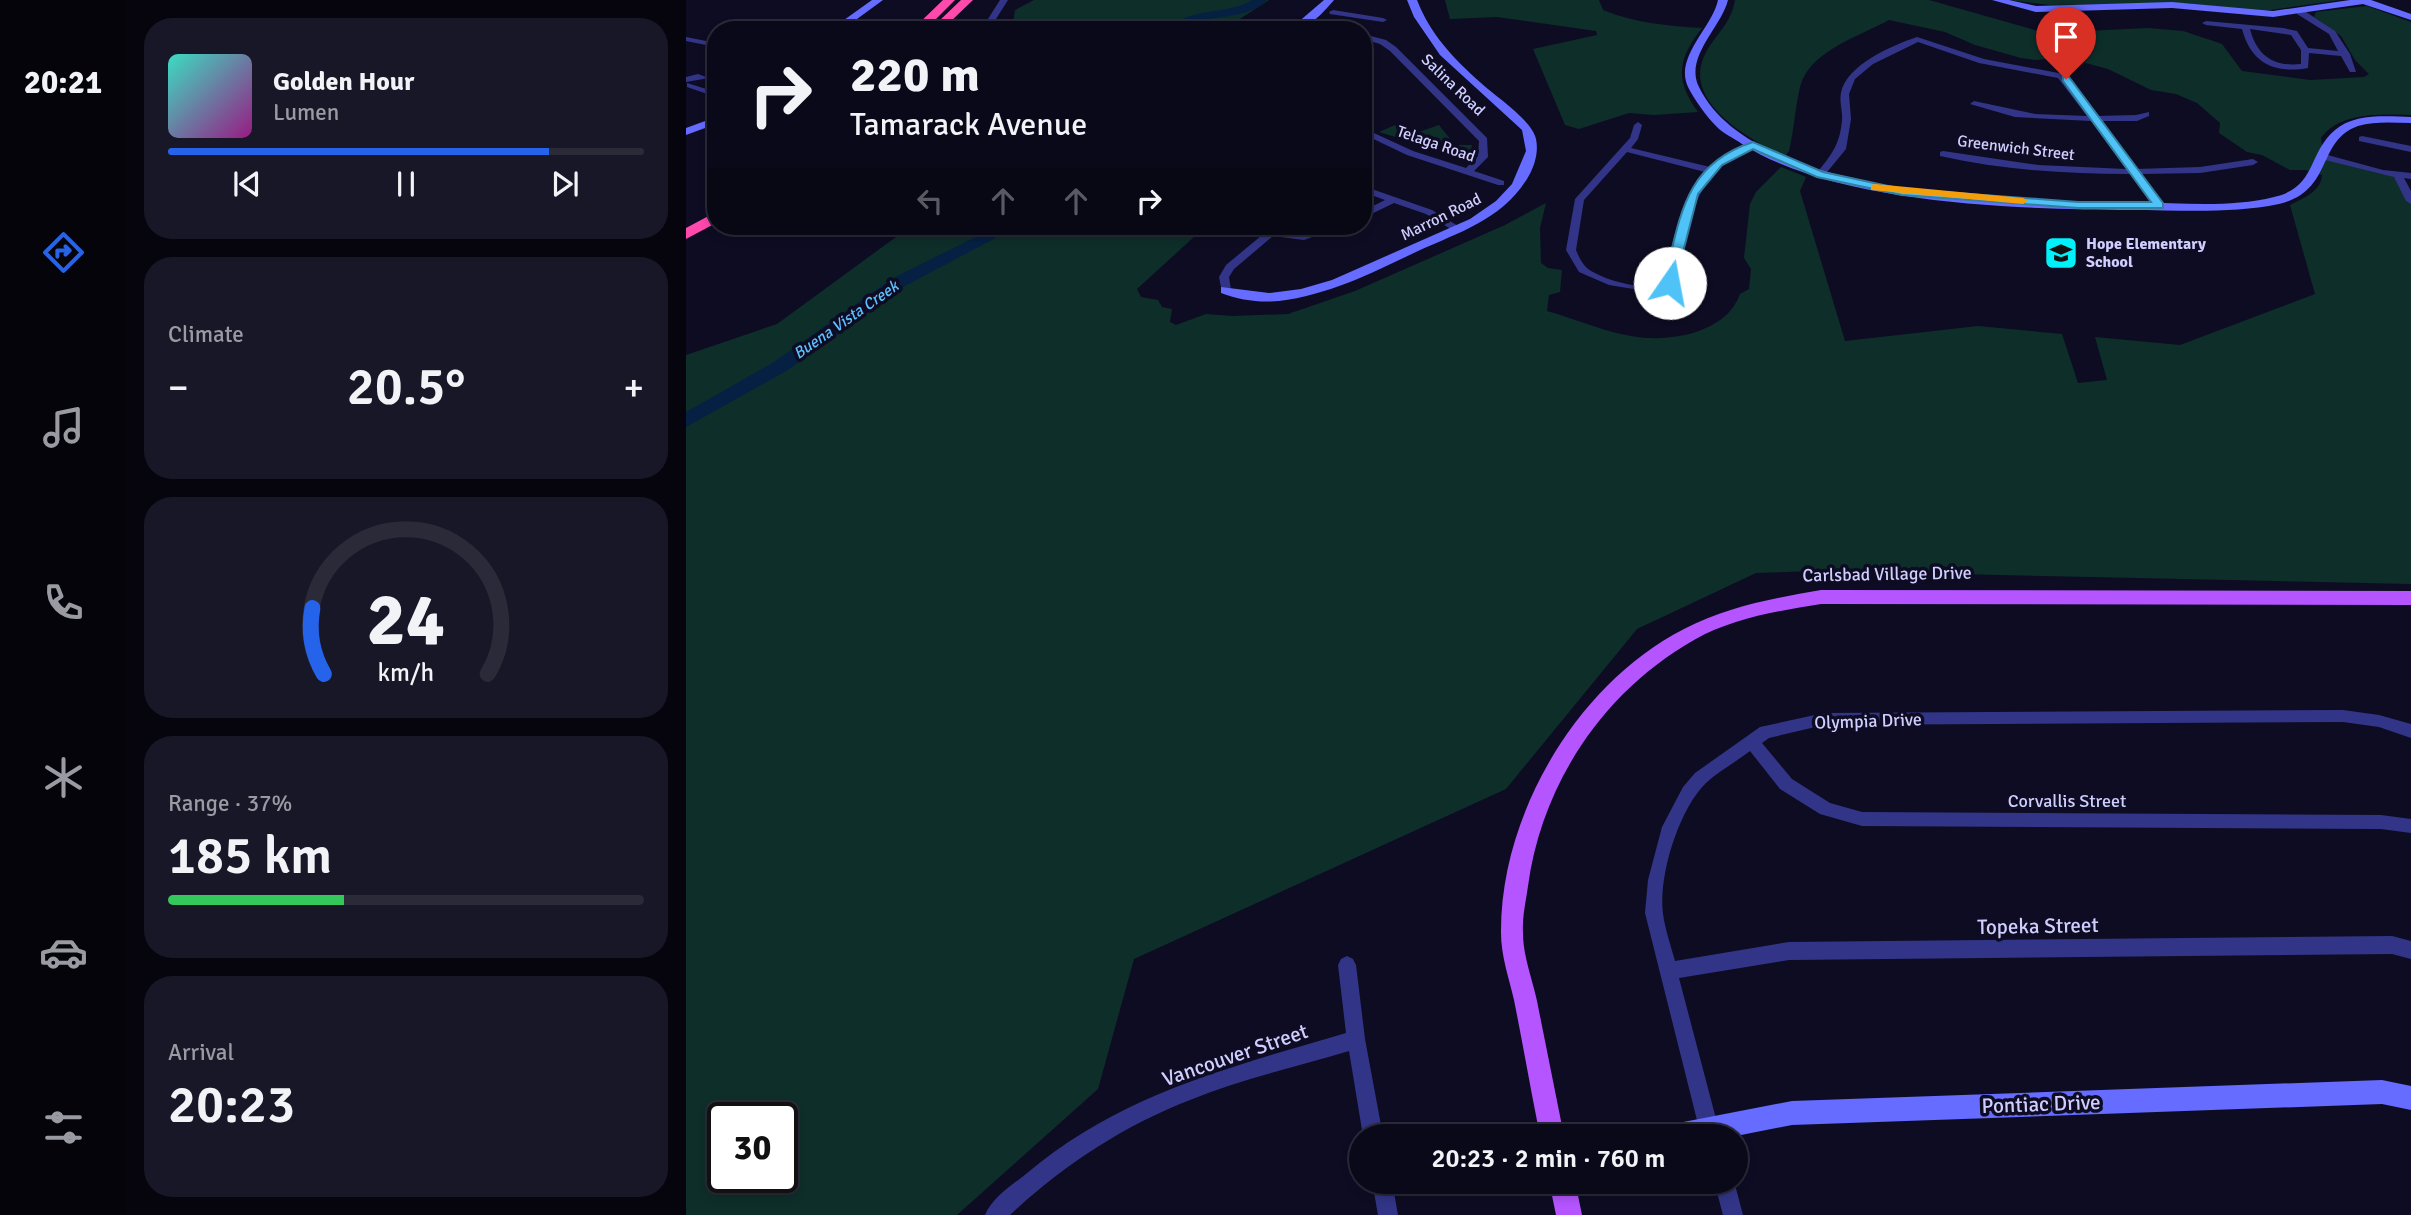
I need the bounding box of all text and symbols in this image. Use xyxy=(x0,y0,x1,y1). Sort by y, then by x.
pin xyxy=(2036,7,2096,79)
icon: arrive xyxy=(2047,18,2085,56)
text: 220 m xyxy=(850,45,980,105)
icon: right xyxy=(735,49,826,140)
street label: Salina Road xyxy=(1417,50,1489,120)
text: 20:21 xyxy=(24,63,102,102)
text: Golden Hour xyxy=(273,66,414,98)
text: Lumen xyxy=(273,98,339,127)
text: Tamarack Avenue xyxy=(850,105,1087,144)
street label: Telaga Road xyxy=(1394,121,1478,167)
street label: Greenwich Street xyxy=(1956,131,2076,165)
icon: previous xyxy=(228,165,266,203)
icon: pause xyxy=(387,165,425,203)
icon: next xyxy=(546,165,584,203)
icon: left xyxy=(911,182,949,220)
icon: ahead xyxy=(984,182,1022,220)
icon: ahead xyxy=(1057,182,1095,220)
icon: right xyxy=(1130,182,1168,220)
street label: Marron Road xyxy=(1397,189,1485,245)
icon: directions xyxy=(39,228,88,277)
school or university icon: Hope Elementary School xyxy=(2042,234,2080,272)
place label: Hope Elementary School xyxy=(2086,234,2206,272)
position arrow xyxy=(1633,246,1707,320)
water label: Buena Vista Creek xyxy=(790,275,904,364)
text: Climate xyxy=(168,320,244,349)
text: 20.5° xyxy=(347,355,465,419)
text: − xyxy=(168,364,189,411)
text: + xyxy=(623,364,644,411)
icon: music xyxy=(39,403,88,452)
street label: Carlsbad Village Drive xyxy=(1802,562,1972,586)
text: 24 xyxy=(367,576,445,665)
icon: phone xyxy=(39,578,88,627)
text: km/h xyxy=(378,656,434,687)
street label: Olympia Drive xyxy=(1814,708,1922,734)
icon: climate xyxy=(39,753,88,802)
text: Range · 37% xyxy=(168,789,292,818)
street label: Corvallis Street xyxy=(2008,790,2126,812)
text: 185 km xyxy=(168,824,332,888)
street label: Topeka Street xyxy=(1977,912,2099,940)
icon: car xyxy=(39,928,88,977)
street label: Vancouver Street xyxy=(1159,1018,1311,1092)
text: Arrival xyxy=(168,1038,234,1067)
text: 20:23 xyxy=(168,1073,295,1137)
street label: Pontiac Drive xyxy=(1981,1089,2101,1119)
speed limit sign: 30 xyxy=(707,1102,798,1193)
icon: filters xyxy=(39,1103,88,1152)
text: 20:23 · 2 min · 760 m xyxy=(1432,1143,1665,1175)

